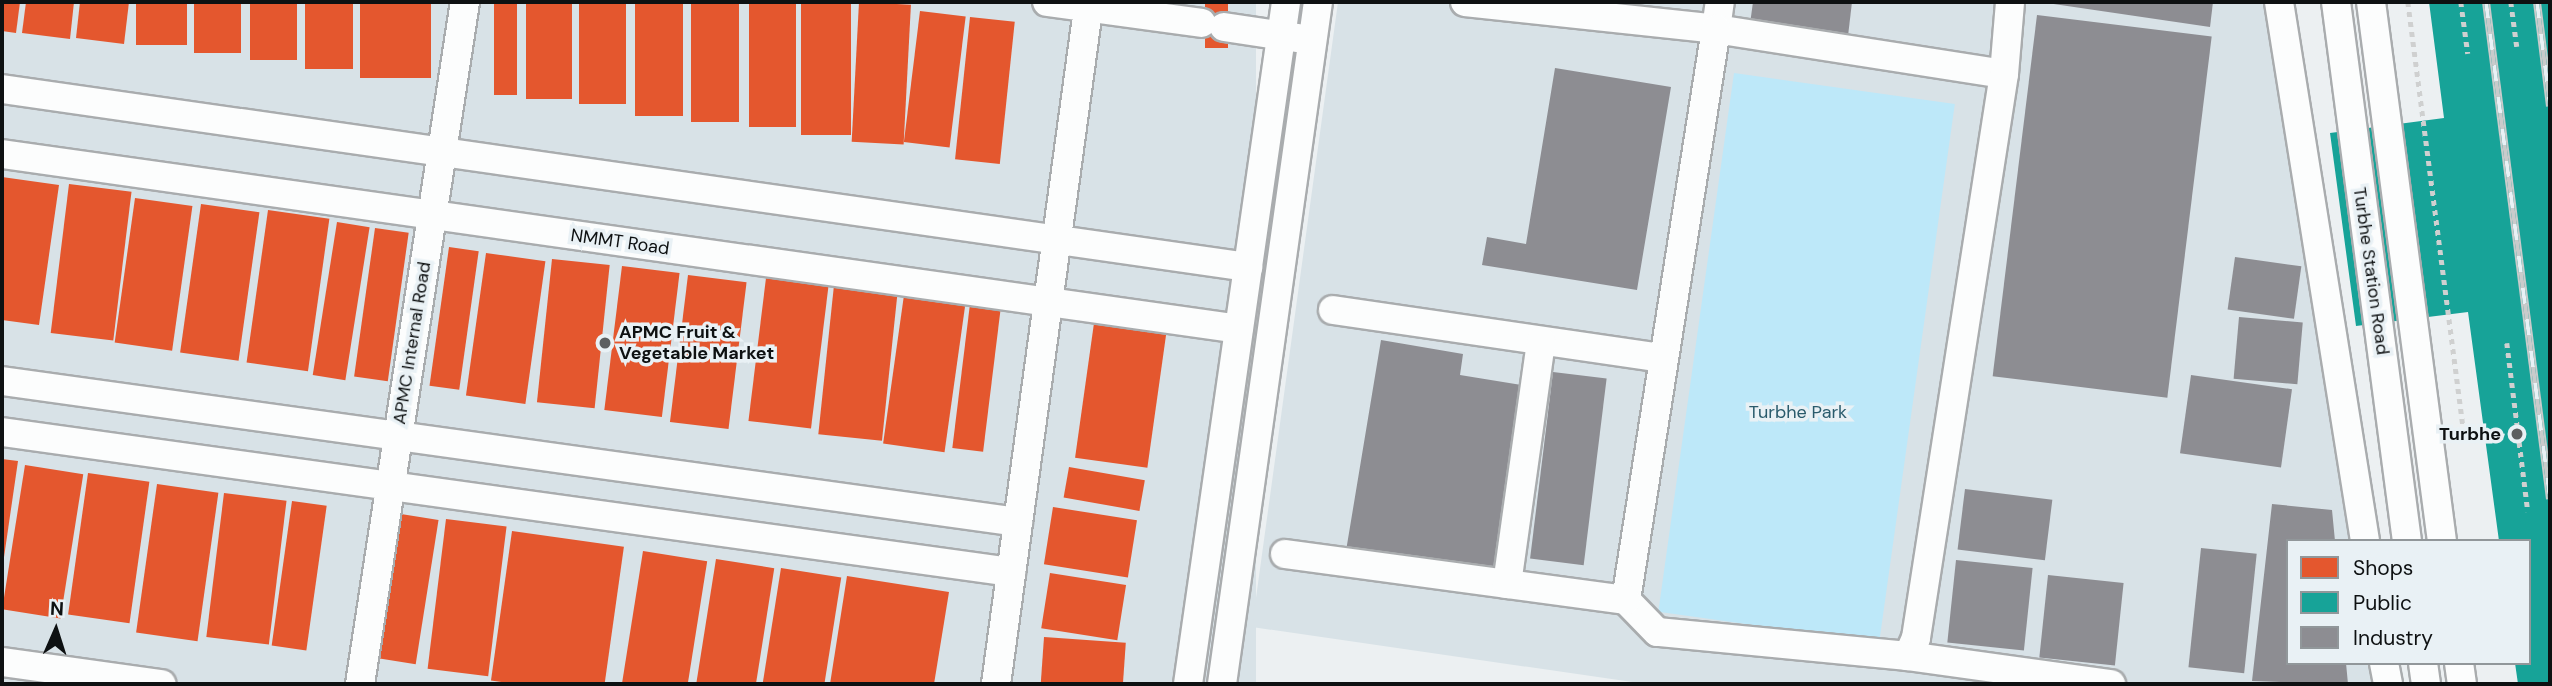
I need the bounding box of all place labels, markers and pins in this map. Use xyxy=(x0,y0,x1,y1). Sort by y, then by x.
place label: APMC Fruit & Vegetable Market xyxy=(619,322,774,364)
marker: APMC Fruit & Vegetable Market xyxy=(597,335,613,351)
place label: Turbhe xyxy=(2439,423,2501,445)
marker: Turbhe xyxy=(2507,424,2527,444)

